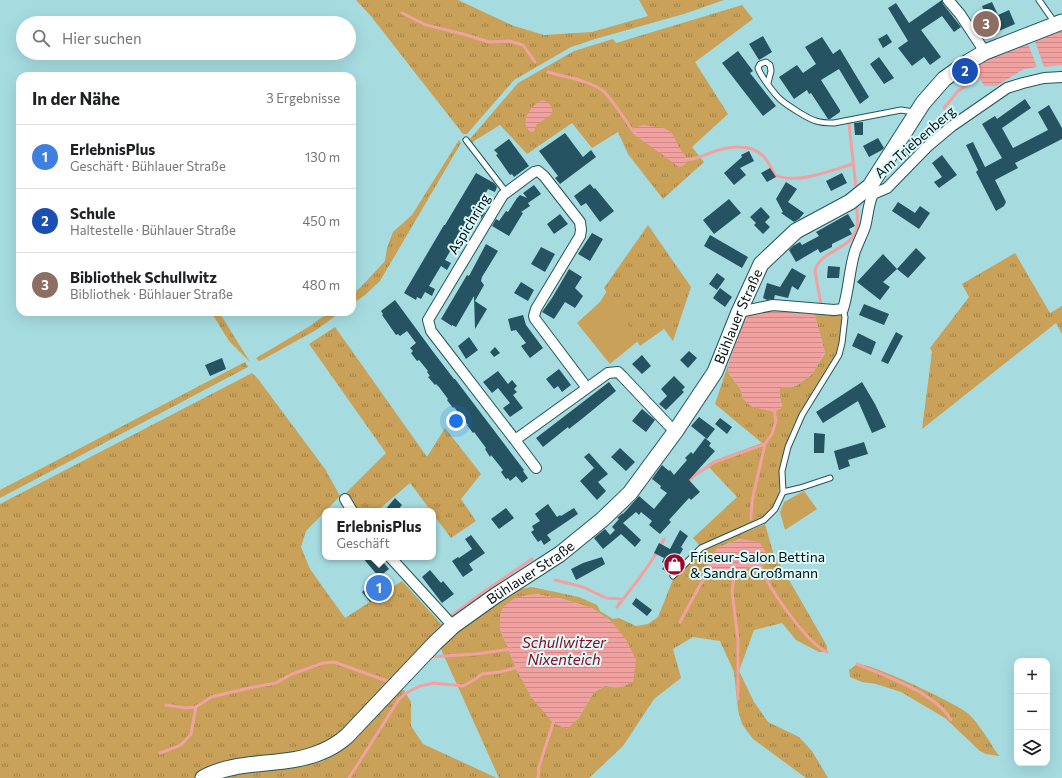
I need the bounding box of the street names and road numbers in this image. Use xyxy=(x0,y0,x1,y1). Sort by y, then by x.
street label: Am Triebenberg xyxy=(871,102,959,181)
street label: Aspichring xyxy=(444,190,493,257)
street label: Bühlauer Straße xyxy=(710,266,766,366)
street label: Bühlauer Straße xyxy=(483,537,577,607)

